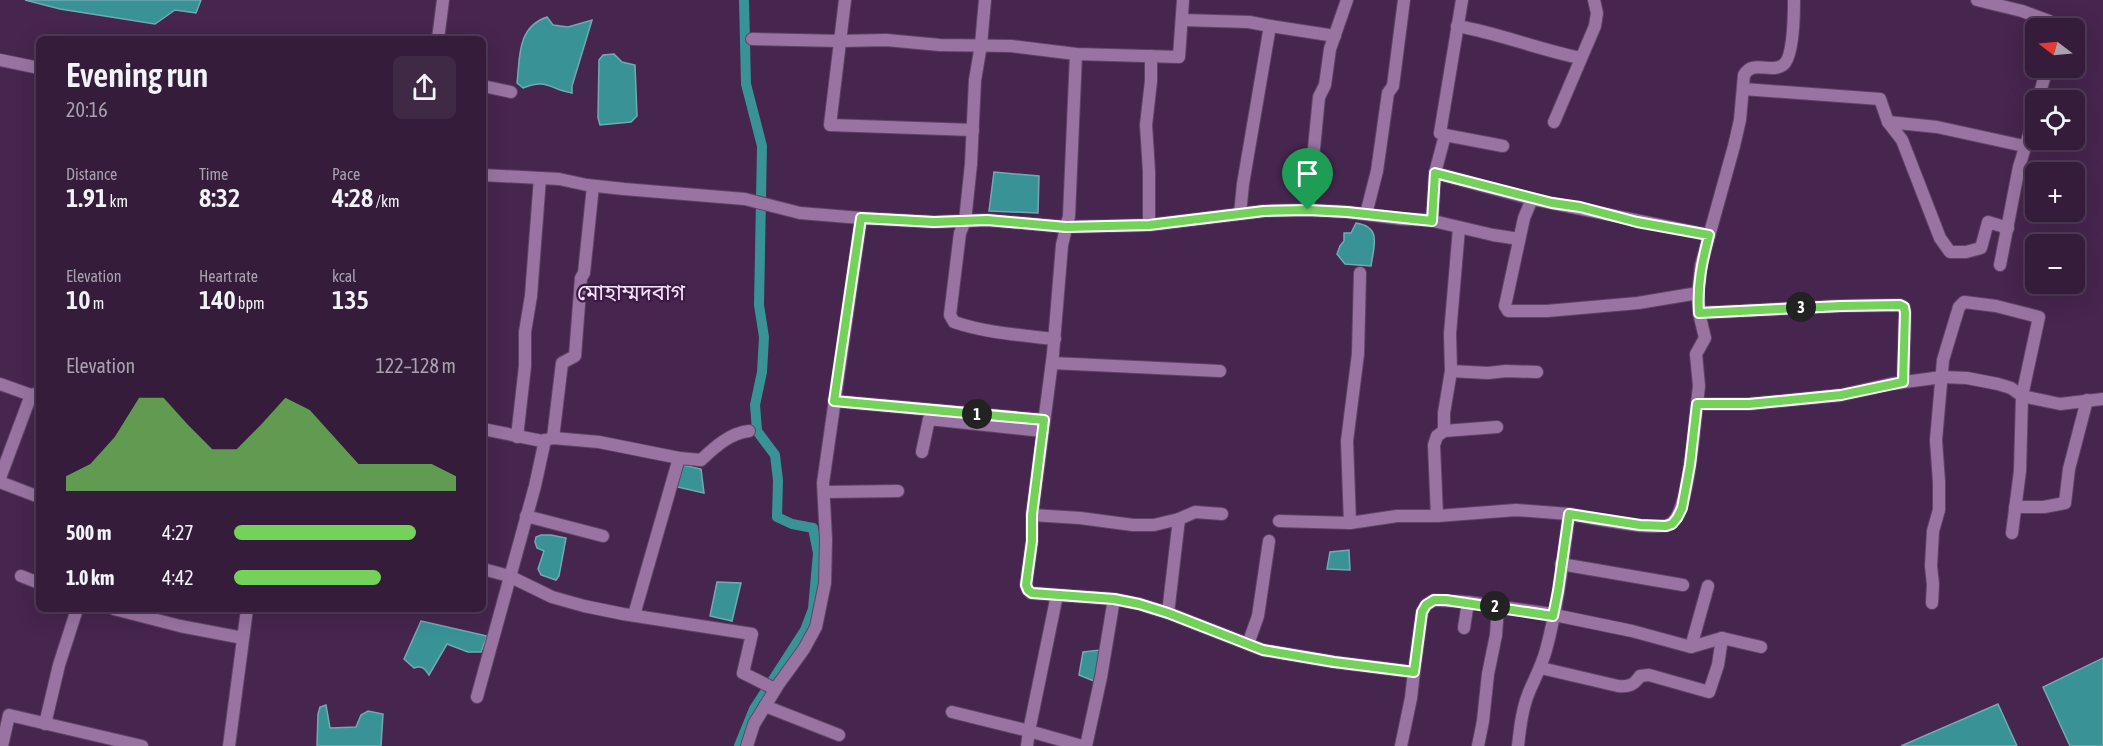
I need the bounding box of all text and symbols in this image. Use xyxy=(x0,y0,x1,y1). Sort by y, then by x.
north arrow xyxy=(2025,18,2085,78)
map controls xyxy=(2025,18,2085,294)
text: Evening run xyxy=(66,56,208,94)
button: share xyxy=(393,56,456,119)
button: locate xyxy=(2025,90,2085,150)
text: 20:16 xyxy=(66,98,108,121)
pin xyxy=(1282,148,1333,210)
icon: arrive xyxy=(1291,157,1324,190)
button: + xyxy=(2025,162,2085,222)
text: Distance xyxy=(66,165,117,183)
text: Time xyxy=(199,165,228,183)
text: Pace xyxy=(332,165,360,183)
text: 1.91 xyxy=(66,183,107,213)
text: 8:32 xyxy=(199,183,240,213)
text: 4:28 xyxy=(332,183,373,213)
text: km xyxy=(107,192,128,210)
text: /km xyxy=(373,192,399,210)
button: − xyxy=(2025,234,2085,294)
text: Elevation xyxy=(66,267,121,285)
text: Heart rate xyxy=(199,267,258,285)
text: kcal xyxy=(332,267,356,285)
district label: মোহাম্মদবাগ xyxy=(577,279,686,305)
text: 10 xyxy=(66,285,90,315)
text: 140 xyxy=(199,285,236,315)
text: 135 xyxy=(332,285,369,315)
pin: 3 xyxy=(1786,292,1816,322)
text: m xyxy=(90,294,104,312)
text: bpm xyxy=(236,294,265,312)
text: 3 xyxy=(1797,298,1805,316)
text: Elevation xyxy=(66,354,135,377)
text: 122–128 m xyxy=(375,354,456,377)
pin: 1 xyxy=(962,399,992,429)
text: 1 xyxy=(973,405,981,423)
text: 500 m xyxy=(66,521,111,544)
text: 4:27 xyxy=(162,521,194,544)
text: 1.0 km xyxy=(66,566,114,589)
text: 4:42 xyxy=(162,566,194,589)
pin: 2 xyxy=(1480,591,1510,621)
text: 2 xyxy=(1491,597,1499,615)

